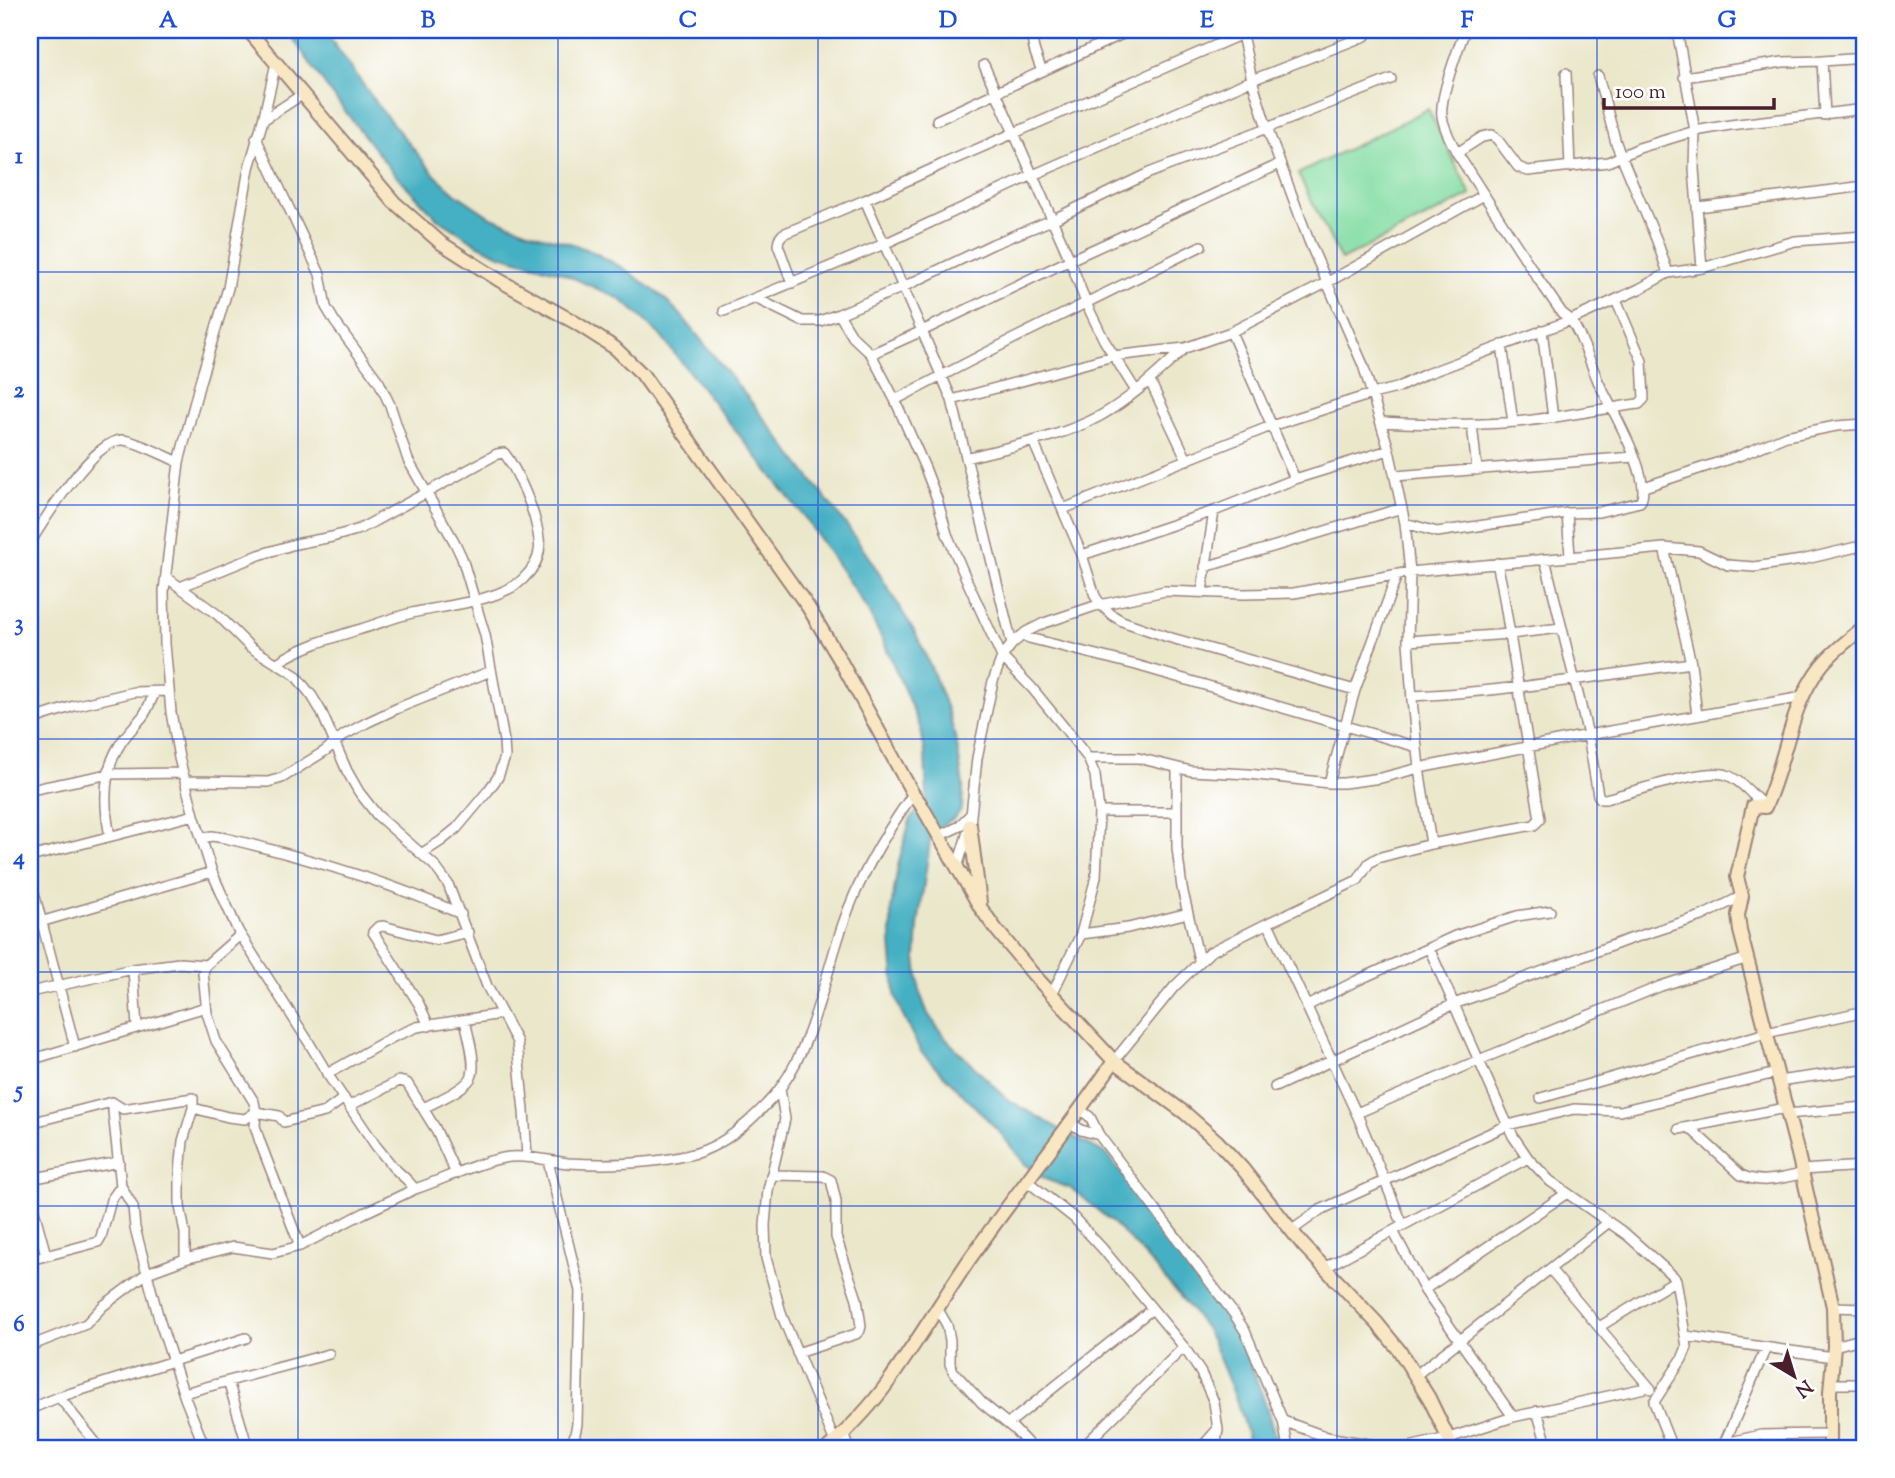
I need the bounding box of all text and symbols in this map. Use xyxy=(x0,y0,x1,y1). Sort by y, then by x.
text: A xyxy=(159,5,178,38)
text: B xyxy=(421,5,436,38)
text: C xyxy=(679,5,697,38)
text: D xyxy=(939,5,957,38)
text: E xyxy=(1200,5,1214,38)
text: F xyxy=(1461,5,1474,38)
text: G xyxy=(1718,5,1737,38)
scale bar xyxy=(1604,66,1774,110)
text: 100 m xyxy=(1615,78,1666,108)
text: 1 xyxy=(15,141,23,174)
text: 2 xyxy=(14,375,25,408)
text: 3 xyxy=(14,608,24,641)
text: 4 xyxy=(12,842,25,875)
text: 5 xyxy=(13,1075,23,1108)
text: 6 xyxy=(13,1309,25,1342)
north arrow xyxy=(1758,1342,1828,1412)
text: N xyxy=(1789,1372,1817,1403)

